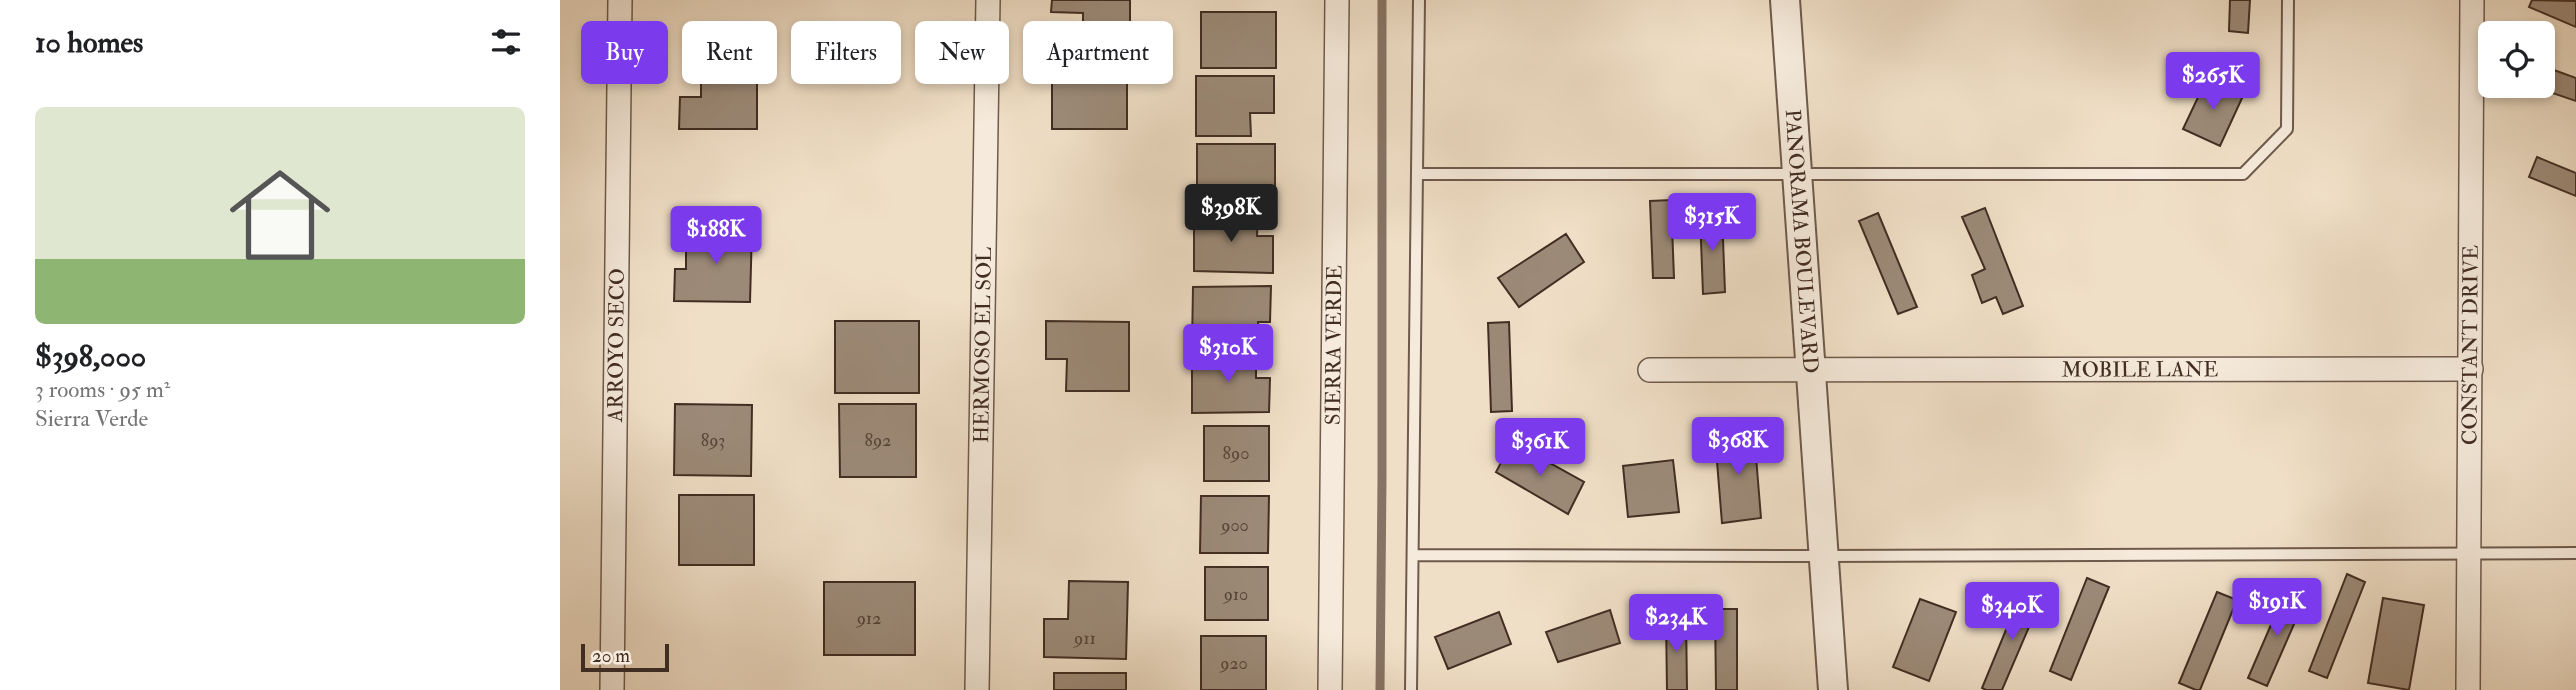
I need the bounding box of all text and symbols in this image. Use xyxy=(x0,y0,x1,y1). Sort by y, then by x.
chip: Buy xyxy=(581,21,668,84)
chip: Rent xyxy=(682,21,777,84)
chip: Filters xyxy=(791,21,901,84)
chip: New xyxy=(915,21,1009,84)
chip: Apartment xyxy=(1023,21,1173,84)
map controls xyxy=(2478,21,2555,98)
button: locate xyxy=(2478,21,2555,98)
icon: filters xyxy=(487,23,525,61)
text: 10 homes xyxy=(35,24,143,61)
pin: $265K xyxy=(2164,52,2262,112)
text: $265K xyxy=(2182,60,2244,89)
street label: PANORAMA BOULEVARD xyxy=(1779,108,1824,374)
icon: home xyxy=(217,152,343,278)
pin: $398K xyxy=(1182,184,1280,244)
text: $398K xyxy=(1201,192,1261,221)
pin: $315K xyxy=(1663,194,1761,253)
text: $315K xyxy=(1684,201,1740,230)
pin: $188K xyxy=(667,206,765,266)
text: $188K xyxy=(687,214,745,243)
street label: CONSTANT DRIVE xyxy=(2456,245,2485,445)
street label: HERMOSO EL SOL xyxy=(968,247,998,443)
street label: SIERRA VERDE xyxy=(1320,265,1348,425)
street label: ARROYO SECO xyxy=(602,268,631,423)
pin: $310K xyxy=(1179,324,1277,384)
text: $310K xyxy=(1199,332,1257,361)
text: $398,000 xyxy=(35,338,146,375)
street label: MOBILE LANE xyxy=(2062,356,2218,383)
text: 3 rooms · 95 m² xyxy=(35,375,170,404)
text: Sierra Verde xyxy=(35,404,148,433)
pin: $368K xyxy=(1689,418,1787,477)
pin: $361K xyxy=(1491,419,1589,478)
text: $368K xyxy=(1708,425,1768,454)
text: $361K xyxy=(1511,426,1569,455)
house number: 893 xyxy=(701,429,725,452)
house number: 892 xyxy=(865,429,891,452)
house number: 890 xyxy=(1223,442,1249,465)
house number: 900 xyxy=(1219,514,1249,537)
pin: $191K xyxy=(2228,578,2326,638)
pin: $340K xyxy=(1963,582,2061,642)
house number: 910 xyxy=(1222,583,1248,606)
text: $191K xyxy=(2248,586,2306,615)
text: $340K xyxy=(1981,590,2043,619)
pin: $234K xyxy=(1627,594,1725,654)
text: $234K xyxy=(1645,602,1707,631)
house number: 912 xyxy=(855,607,881,630)
house number: 911 xyxy=(1072,627,1096,650)
scale bar xyxy=(581,641,668,673)
text: 20 m xyxy=(592,644,630,668)
house number: 920 xyxy=(1218,652,1248,675)

